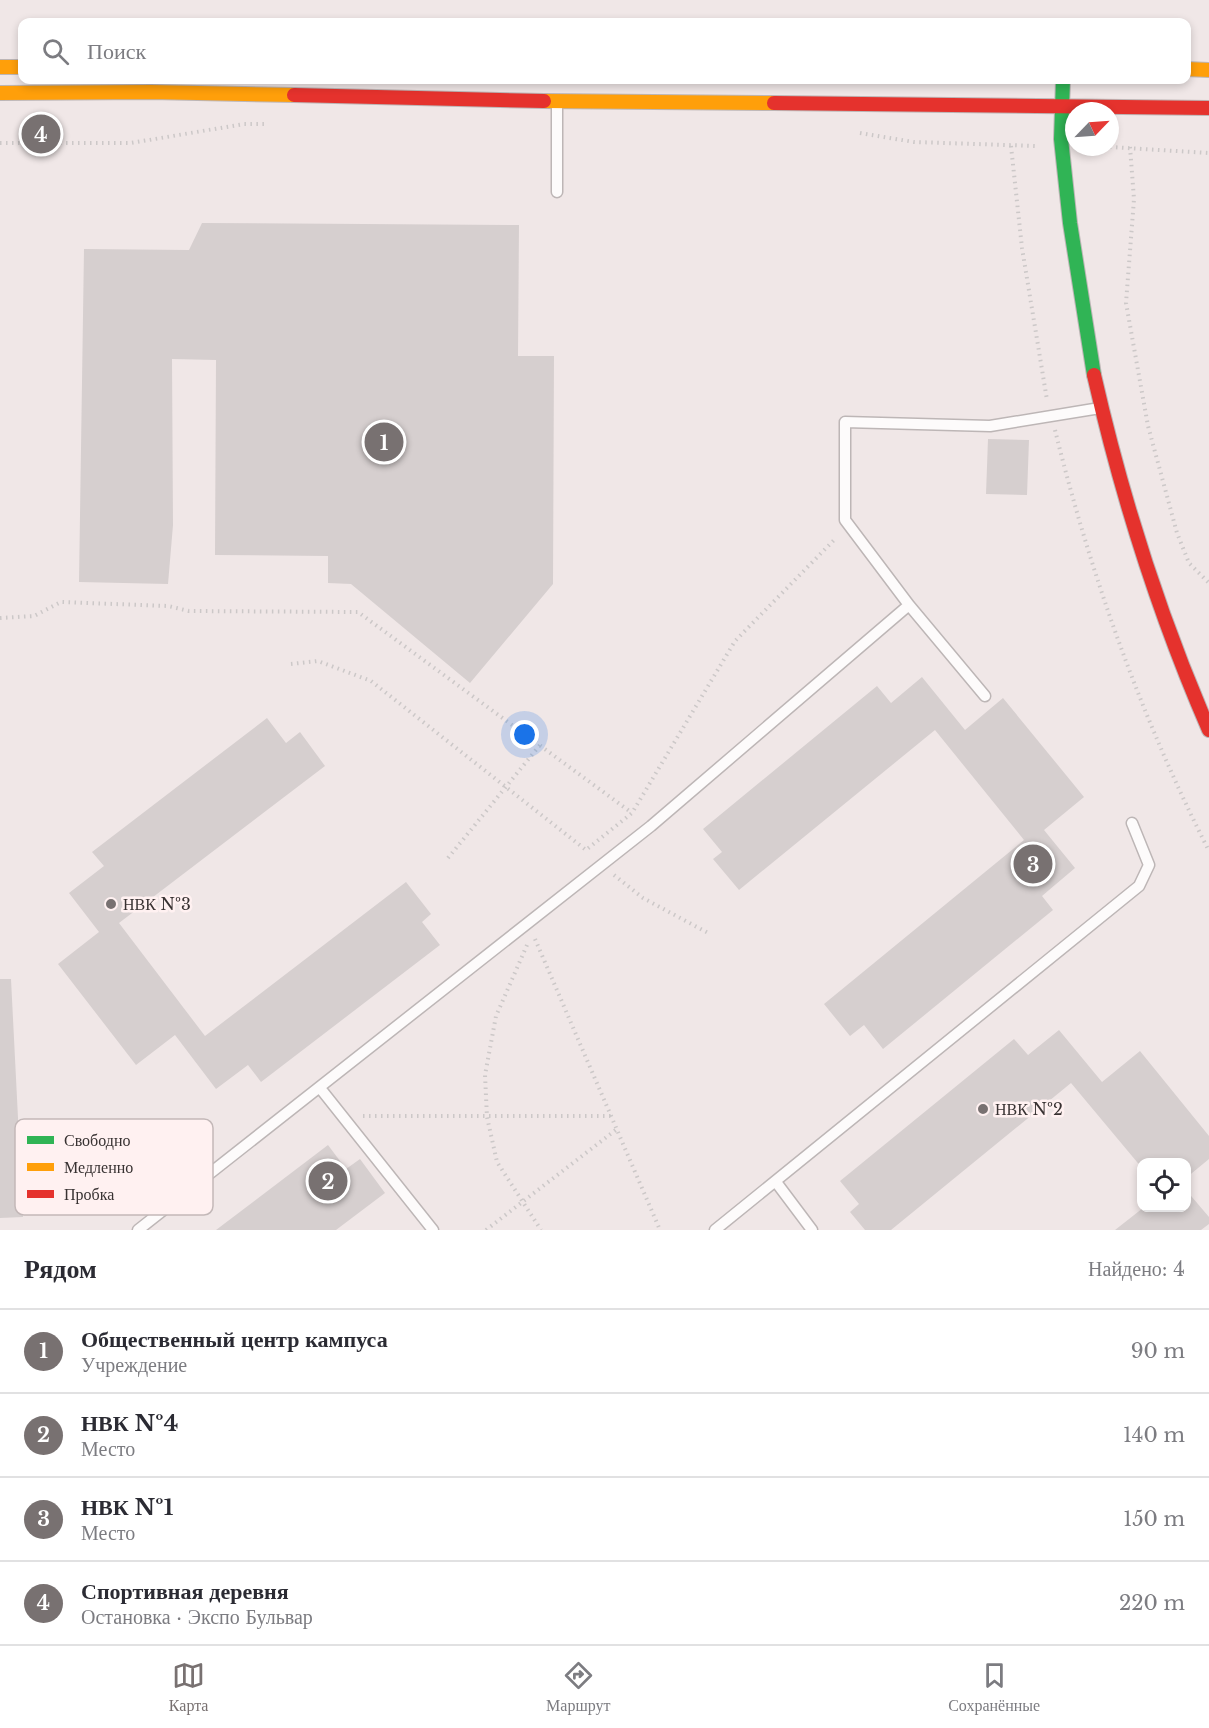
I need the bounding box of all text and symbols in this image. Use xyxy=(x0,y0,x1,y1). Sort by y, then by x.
search box xyxy=(18,18,1191,84)
icon: search xyxy=(39,35,72,68)
text: Поиск xyxy=(87,38,146,65)
north arrow xyxy=(1065,102,1119,156)
pin: 4 xyxy=(22,112,60,156)
pin: 1 xyxy=(364,420,404,464)
your location xyxy=(510,720,539,749)
pin: 3 xyxy=(1014,842,1052,886)
place label: НВК №3 xyxy=(123,894,191,914)
marker: НВК №3 xyxy=(104,897,118,911)
place label: НВК №2 xyxy=(995,1099,1063,1119)
marker: НВК №2 xyxy=(976,1102,990,1116)
legend xyxy=(15,1119,213,1215)
text: Свободно xyxy=(64,1130,131,1150)
text: Медленно xyxy=(64,1157,133,1177)
pin: 2 xyxy=(308,1158,348,1204)
map controls xyxy=(1137,1158,1191,1212)
button: locate xyxy=(1137,1158,1191,1212)
text: Пробка xyxy=(64,1184,114,1204)
text: Рядом xyxy=(24,1253,97,1285)
text: Найдено: 4 xyxy=(1088,1257,1185,1281)
text: Общественный центр кампуса xyxy=(81,1326,388,1353)
text: 1 xyxy=(39,1339,48,1363)
text: 90 m xyxy=(1131,1339,1185,1363)
text: Учреждение xyxy=(81,1353,187,1377)
text: НВК №4 xyxy=(81,1410,178,1437)
text: 2 xyxy=(37,1423,50,1447)
text: 140 m xyxy=(1123,1423,1185,1447)
text: Место xyxy=(81,1437,135,1461)
text: НВК №1 xyxy=(81,1494,173,1521)
text: 3 xyxy=(37,1507,50,1531)
text: 150 m xyxy=(1123,1507,1185,1531)
text: Место xyxy=(81,1521,135,1545)
text: Спортивная деревня xyxy=(81,1578,289,1605)
text: 4 xyxy=(37,1591,50,1615)
text: 220 m xyxy=(1119,1591,1185,1615)
text: Остановка · Экспо Бульвар xyxy=(81,1605,313,1629)
tab: Карта xyxy=(169,1659,208,1715)
tab: Маршрут xyxy=(546,1659,611,1715)
tab: Сохранённые xyxy=(948,1659,1040,1715)

